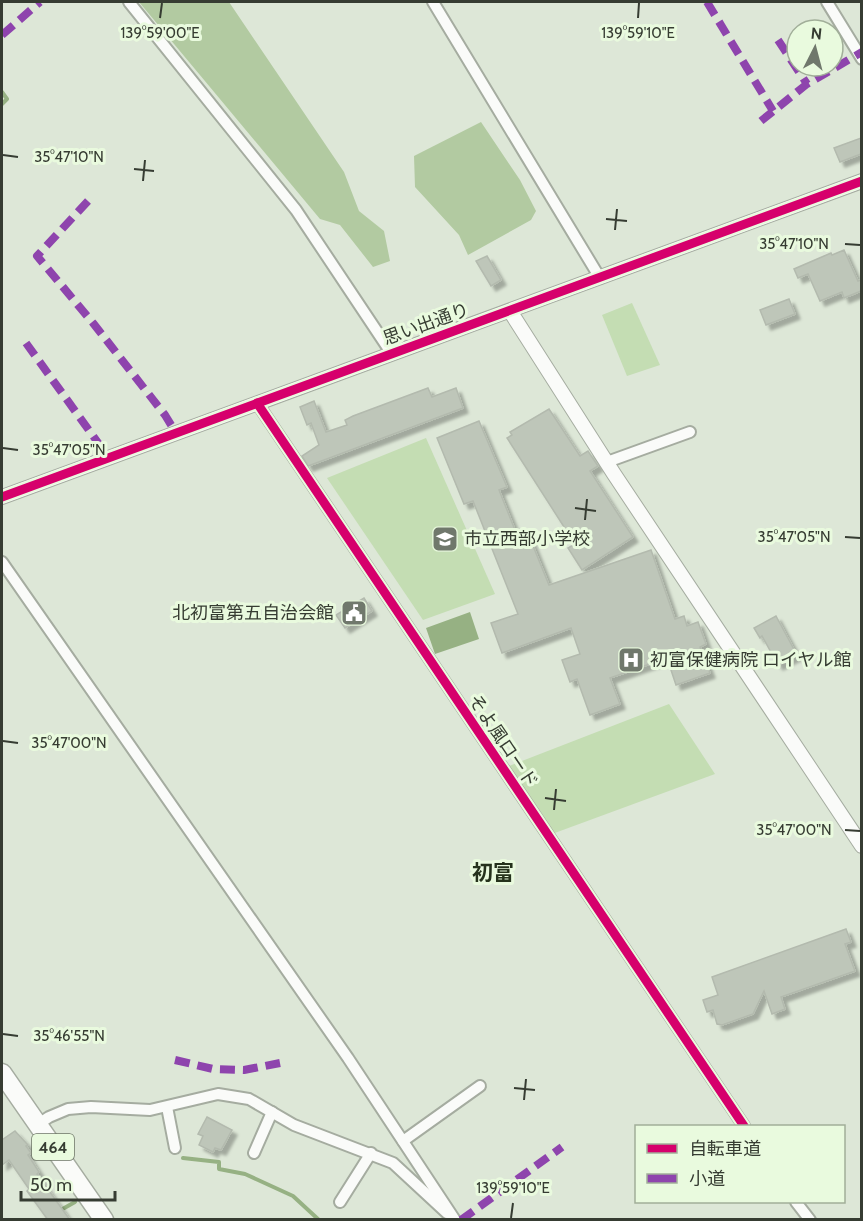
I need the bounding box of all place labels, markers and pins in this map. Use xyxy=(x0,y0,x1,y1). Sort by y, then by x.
school or university icon: 市立西部小学校 xyxy=(430,524,460,554)
place label: 市立西部小学校 xyxy=(464,528,590,550)
public building icon: 北初富第五自治会館 xyxy=(339,598,369,628)
place label: 北初富第五自治会館 xyxy=(172,602,334,624)
hospital icon: 初富保健病院 ロイヤル館 xyxy=(616,645,646,675)
place label: 初富保健病院 ロイヤル館 xyxy=(650,649,852,671)

